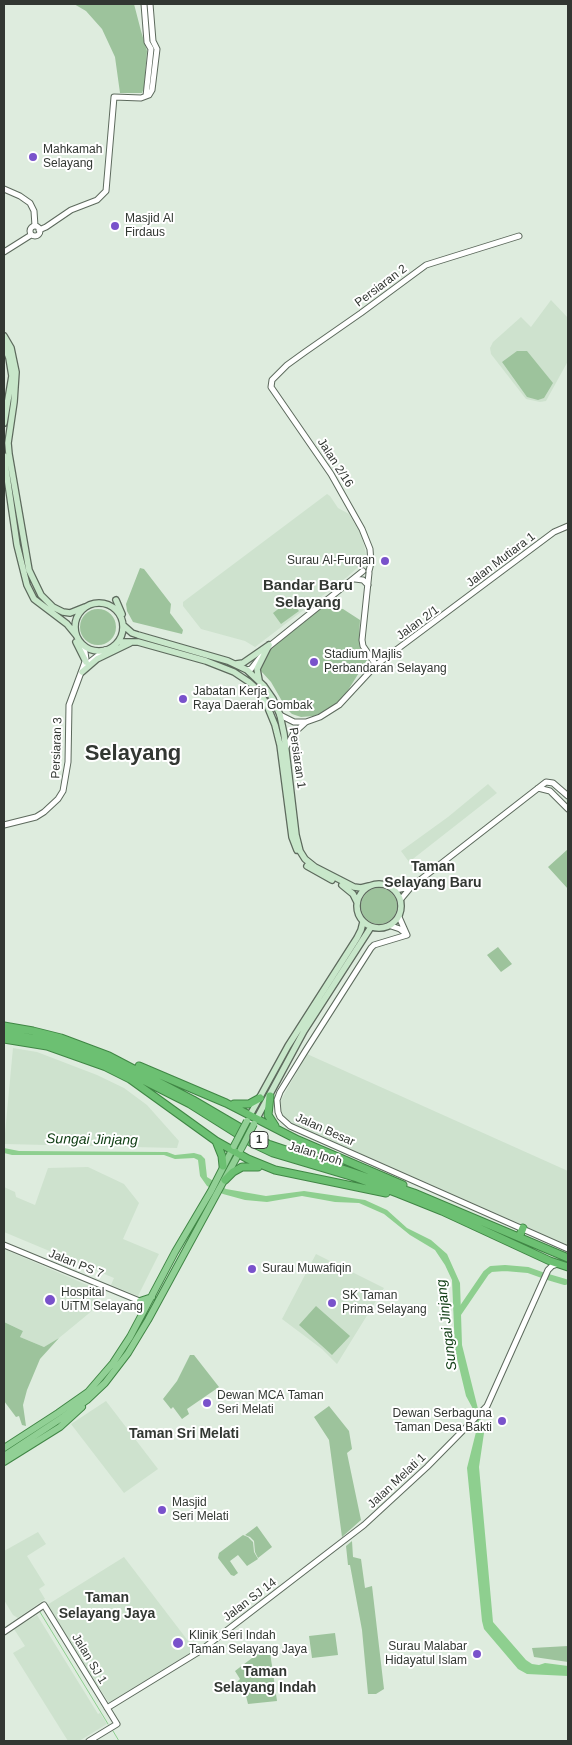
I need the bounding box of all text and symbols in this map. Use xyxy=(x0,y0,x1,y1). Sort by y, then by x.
place label: Mahkamah Selayang xyxy=(43,143,102,171)
marker: Mahkamah Selayang xyxy=(27,151,39,163)
place label: Masjid Al Firdaus xyxy=(125,212,174,240)
marker: Masjid Al Firdaus xyxy=(109,220,121,232)
street label: Persiaran 2 xyxy=(352,262,410,310)
street label: Jalan 2/16 xyxy=(314,436,356,490)
street label: Jalan Mutiara 1 xyxy=(464,530,538,590)
place label: Surau Al-Furqan xyxy=(287,554,375,568)
marker: Surau Al-Furqan xyxy=(379,555,391,567)
district label: Bandar Baru Selayang xyxy=(263,577,353,612)
street label: Jalan 2/1 xyxy=(394,603,442,643)
place label: Stadium Majlis Perbandaran Selayang xyxy=(324,648,447,676)
marker: Stadium Majlis Perbandaran Selayang xyxy=(308,656,320,668)
place label: Jabatan Kerja Raya Daerah Gombak xyxy=(193,685,312,713)
marker: Jabatan Kerja Raya Daerah Gombak xyxy=(177,693,189,705)
street label: Persiaran 3 xyxy=(49,717,65,779)
street label: Persiaran 1 xyxy=(286,727,308,789)
district label: Selayang xyxy=(85,741,181,767)
district label: Taman Selayang Baru xyxy=(384,859,482,892)
street label: Jalan Besar xyxy=(293,1111,357,1149)
water label: Sungai Jinjang xyxy=(46,1131,138,1149)
road number: 1 xyxy=(250,1132,268,1148)
street label: Jalan Ipoh xyxy=(286,1139,344,1169)
street label: Jalan PS 7 xyxy=(46,1246,106,1282)
place label: Surau Muwafiqin xyxy=(262,1262,351,1276)
marker: Surau Muwafiqin xyxy=(246,1263,258,1275)
water label: Sungai Jinjang xyxy=(433,1278,461,1372)
place label: Hospital UiTM Selayang xyxy=(61,1286,143,1314)
place label: SK Taman Prima Selayang xyxy=(342,1289,427,1317)
marker: Hospital UiTM Selayang xyxy=(43,1293,57,1307)
marker: SK Taman Prima Selayang xyxy=(326,1297,338,1309)
place label: Dewan MCA Taman Seri Melati xyxy=(217,1389,324,1417)
marker: Dewan MCA Taman Seri Melati xyxy=(201,1397,213,1409)
place label: Dewan Serbaguna Taman Desa Bakti xyxy=(393,1407,492,1435)
marker: Dewan Serbaguna Taman Desa Bakti xyxy=(496,1415,508,1427)
district label: Taman Sri Melati xyxy=(129,1426,239,1442)
street label: Jalan Melati 1 xyxy=(365,1450,429,1512)
place label: Masjid Seri Melati xyxy=(172,1496,229,1524)
marker: Masjid Seri Melati xyxy=(156,1504,168,1516)
street label: Jalan SJ 14 xyxy=(221,1575,279,1625)
district label: Taman Selayang Jaya xyxy=(59,1590,155,1622)
place label: Klinik Seri Indah Taman Selayang Jaya xyxy=(189,1629,307,1657)
street label: Jalan SJ 1 xyxy=(68,1631,110,1687)
marker: Klinik Seri Indah Taman Selayang Jaya xyxy=(171,1636,185,1650)
place label: Surau Malabar Hidayatul Islam xyxy=(385,1640,467,1668)
marker: Surau Malabar Hidayatul Islam xyxy=(471,1648,483,1660)
district label: Taman Selayang Indah xyxy=(214,1664,316,1696)

